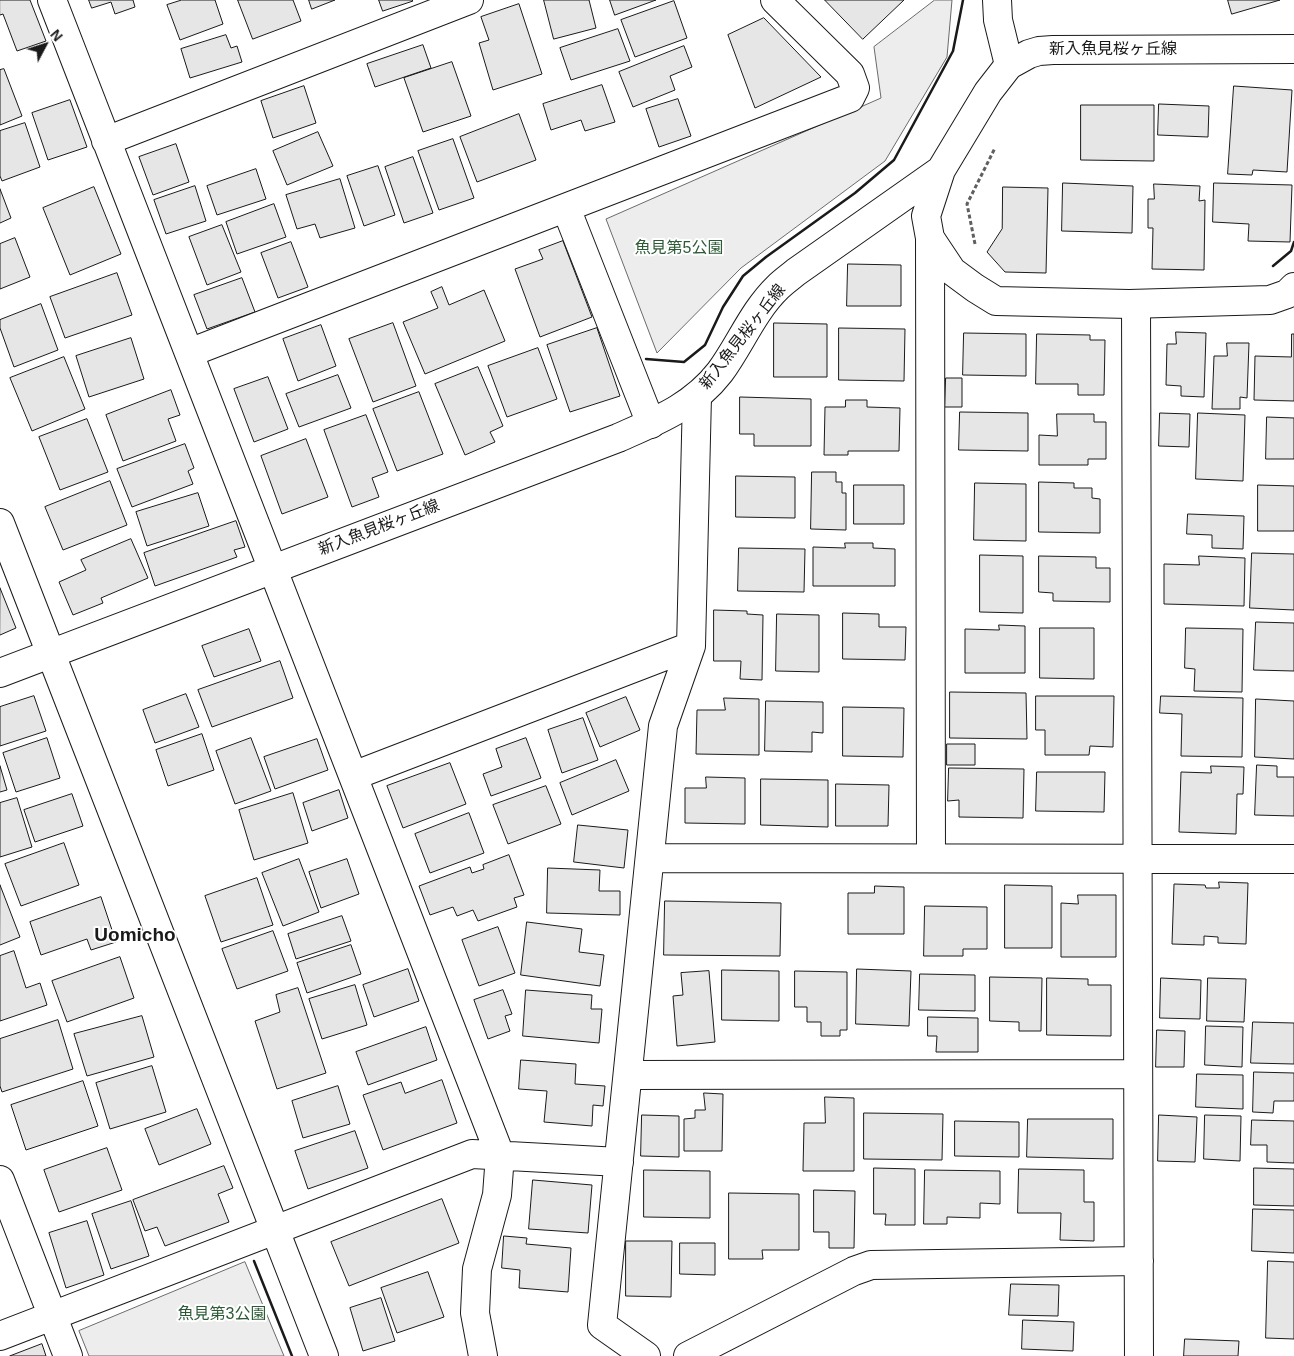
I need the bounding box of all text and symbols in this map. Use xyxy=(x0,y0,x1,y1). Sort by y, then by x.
north arrow xyxy=(20,20,70,70)
text: N xyxy=(47,26,66,44)
street label: 新入魚見桜ヶ丘線 xyxy=(1049,40,1177,60)
park label: 魚見第5公園 xyxy=(635,239,723,259)
street label: 新入魚見桜ヶ丘線 xyxy=(696,281,790,393)
street label: 新入魚見桜ヶ丘線 xyxy=(316,496,442,560)
district label: Uomicho xyxy=(94,925,176,947)
park label: 魚見第3公園 xyxy=(178,1305,266,1325)

